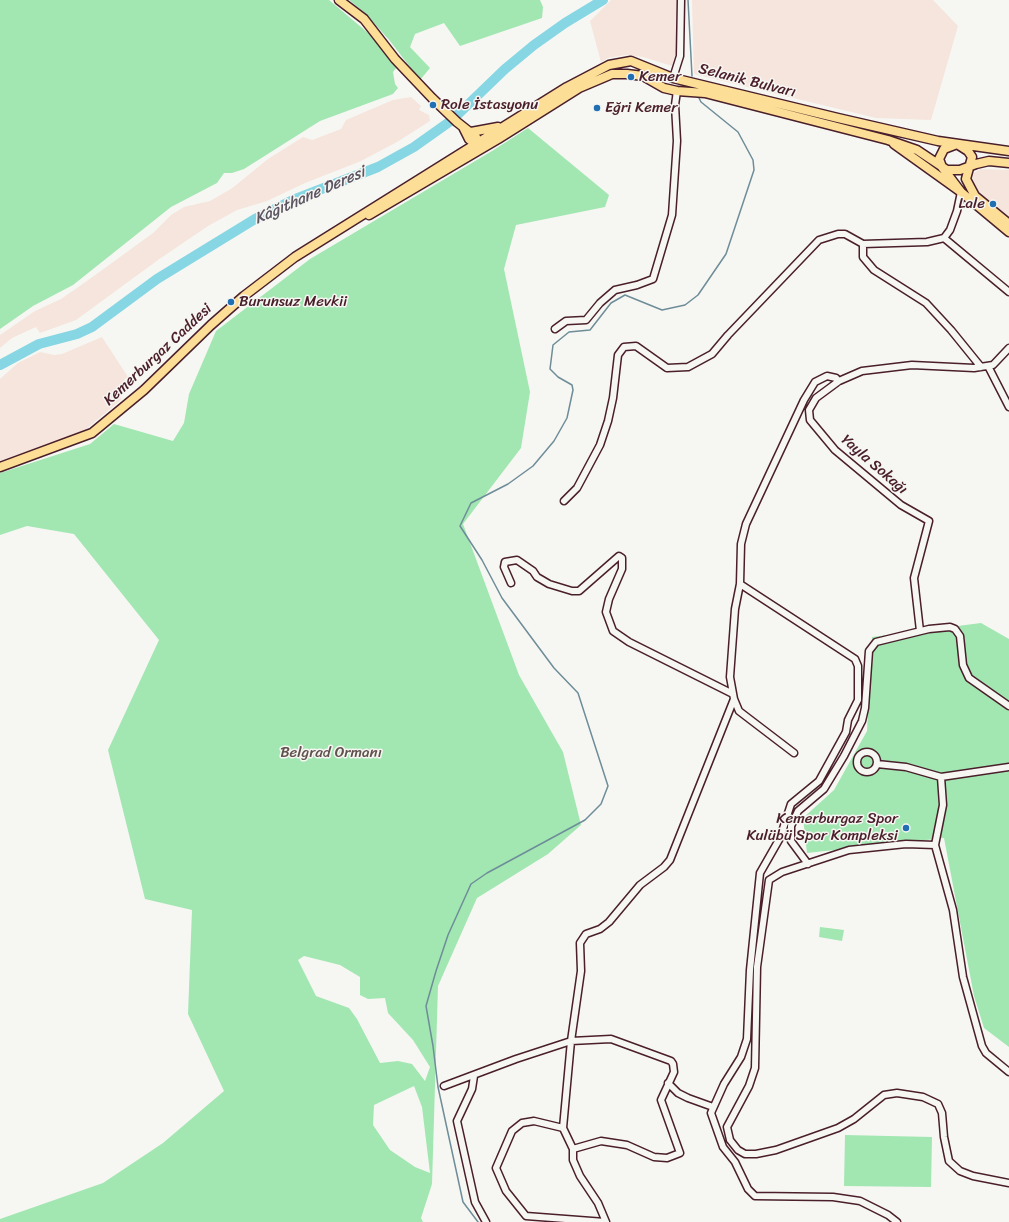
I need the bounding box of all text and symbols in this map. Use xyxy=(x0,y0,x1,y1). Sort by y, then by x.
street label: Selanik Bulvarı xyxy=(697,60,797,102)
place label: Kemer xyxy=(639,68,681,86)
marker: Kemer xyxy=(626,72,636,82)
place label: Role İstasyonu xyxy=(441,96,538,114)
place label: Eğri Kemer xyxy=(605,99,677,117)
marker: Role İstasyonu xyxy=(428,100,438,110)
marker: Eğri Kemer xyxy=(592,103,602,113)
water label: Kâğıthane Deresi xyxy=(252,163,368,229)
place label: Lale xyxy=(959,195,985,213)
marker: Lale xyxy=(988,199,998,209)
place label: Burunsuz Mevkii xyxy=(239,293,347,311)
marker: Burunsuz Mevkii xyxy=(226,297,236,307)
street label: Kemerburgaz Caddesi xyxy=(100,300,216,410)
street label: Yayla Sokağı xyxy=(837,431,911,499)
park label: Belgrad Ormanı xyxy=(280,744,382,762)
place label: Kemerburgaz Spor Kulübü Spor Kompleksi xyxy=(746,810,898,845)
marker: Kemerburgaz Spor Kulübü Spor Kompleksi xyxy=(901,823,911,833)

